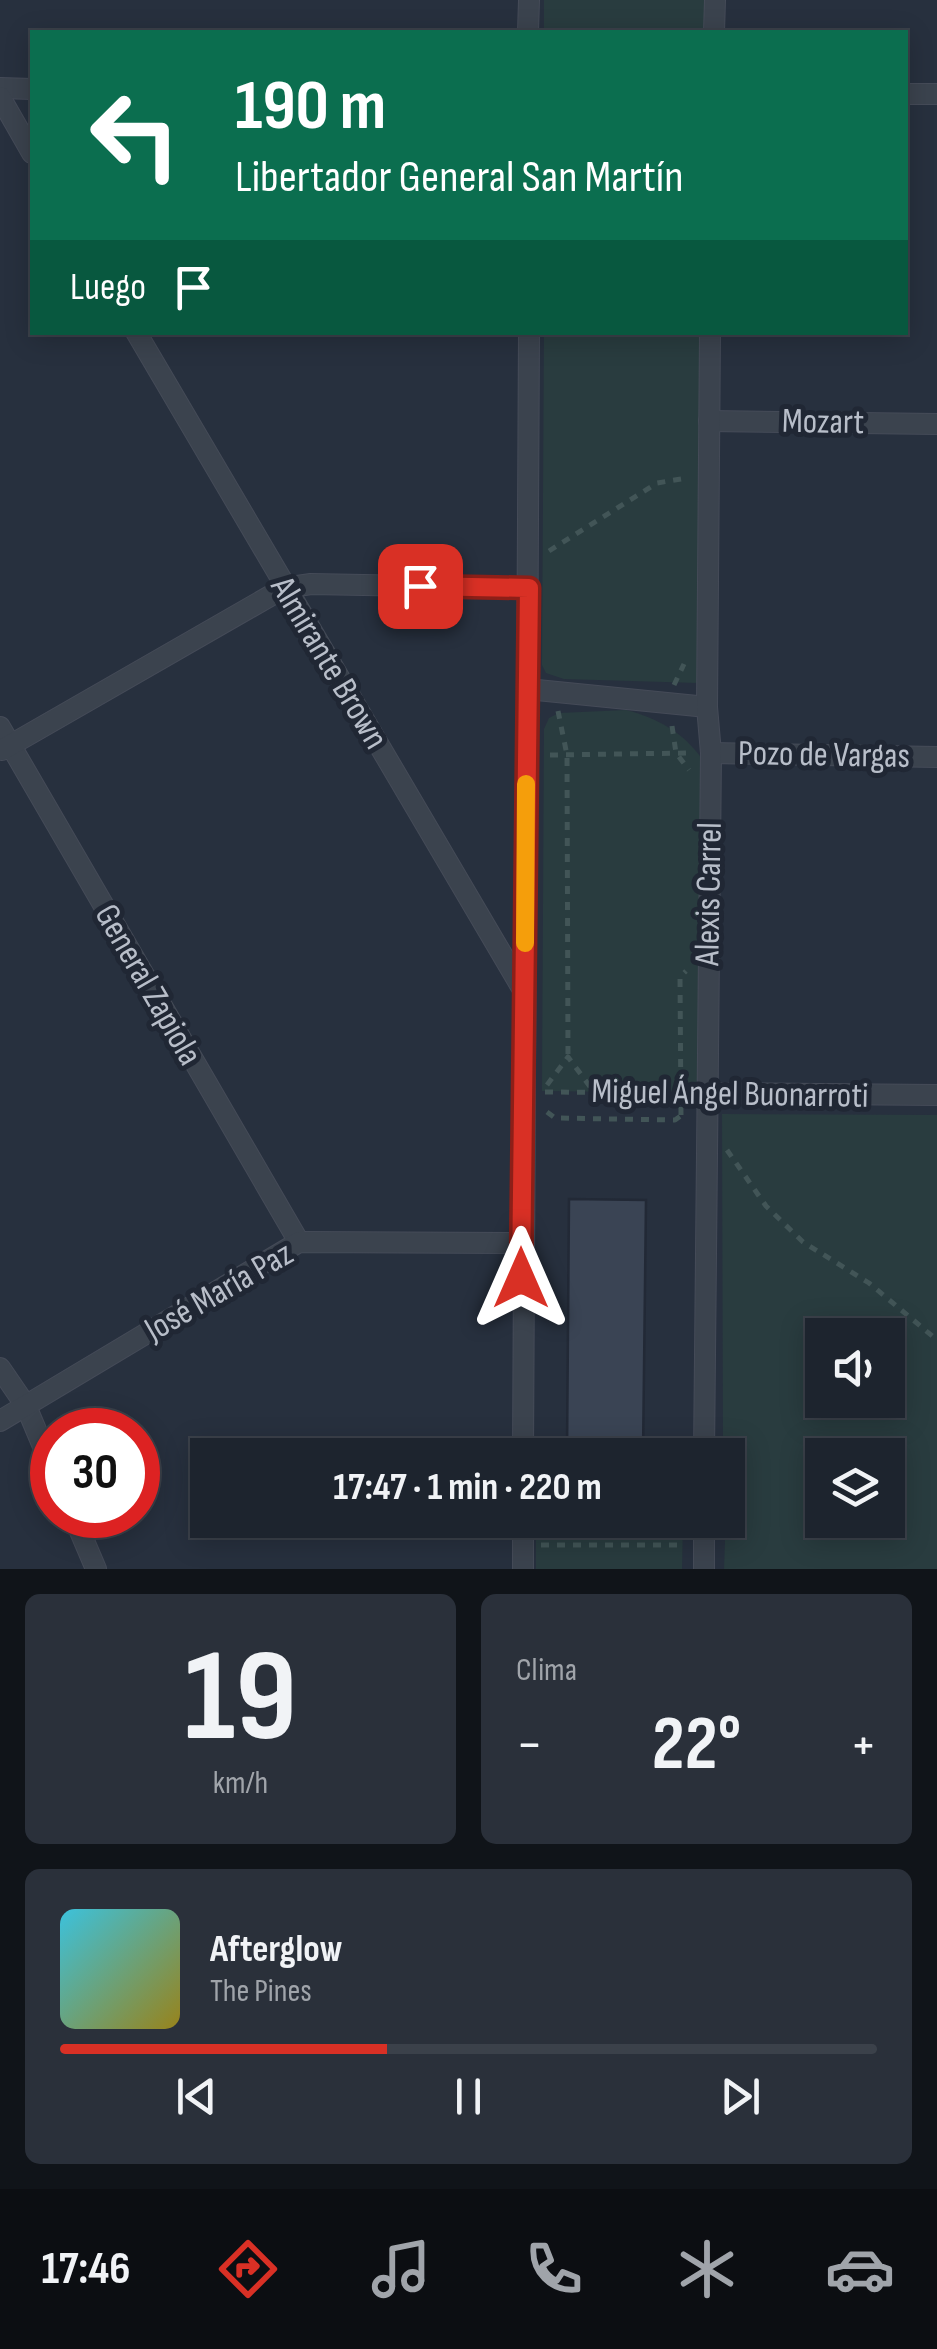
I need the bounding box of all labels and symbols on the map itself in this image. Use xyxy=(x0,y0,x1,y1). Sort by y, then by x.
street label: Mozart xyxy=(782,400,864,444)
pin xyxy=(378,544,463,629)
street label: Almirante Brown xyxy=(260,568,397,757)
street label: Pozo de Vargas xyxy=(738,732,910,778)
street label: Alexis Carrel xyxy=(686,822,732,967)
street label: General Zapiola xyxy=(85,897,211,1073)
street label: Miguel Ángel Buonarroti xyxy=(591,1070,869,1118)
position arrow xyxy=(469,1226,573,1330)
street label: José María Paz xyxy=(136,1232,301,1352)
speed limit sign: 30 xyxy=(30,1408,160,1538)

